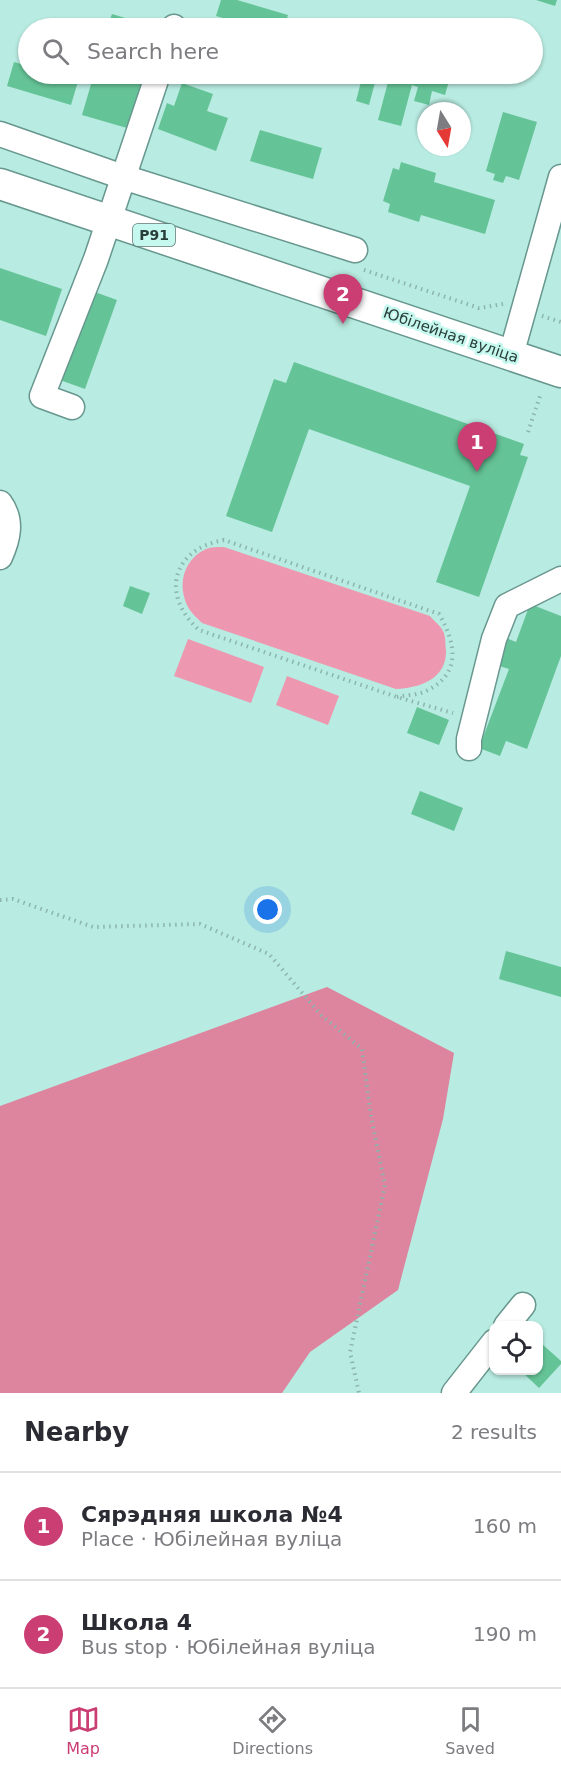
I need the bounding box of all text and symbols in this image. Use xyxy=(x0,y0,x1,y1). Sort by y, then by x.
search box xyxy=(18,18,543,84)
icon: search xyxy=(39,35,72,68)
text: Search here xyxy=(87,39,219,64)
north arrow xyxy=(417,102,471,156)
road number: Р91 xyxy=(133,224,175,246)
pin: 2 xyxy=(324,274,362,324)
street label: Юбілейная вуліца xyxy=(381,303,521,367)
pin: 1 xyxy=(458,422,496,472)
your location xyxy=(253,895,282,924)
map controls xyxy=(489,1321,543,1375)
button: locate xyxy=(489,1321,543,1375)
text: Nearby xyxy=(24,1417,129,1447)
text: 2 results xyxy=(451,1420,537,1444)
text: Сярэдняя школа №4 xyxy=(81,1502,343,1527)
text: 1 xyxy=(37,1514,50,1538)
text: 160 m xyxy=(473,1514,537,1538)
text: Place · Юбілейная вуліца xyxy=(81,1527,342,1551)
text: Школа 4 xyxy=(81,1610,192,1635)
text: 2 xyxy=(37,1622,50,1646)
text: 190 m xyxy=(473,1622,537,1646)
text: Bus stop · Юбілейная вуліца xyxy=(81,1635,376,1659)
tab: Map xyxy=(66,1703,100,1758)
tab: Directions xyxy=(232,1703,313,1758)
tab: Saved xyxy=(445,1703,495,1758)

